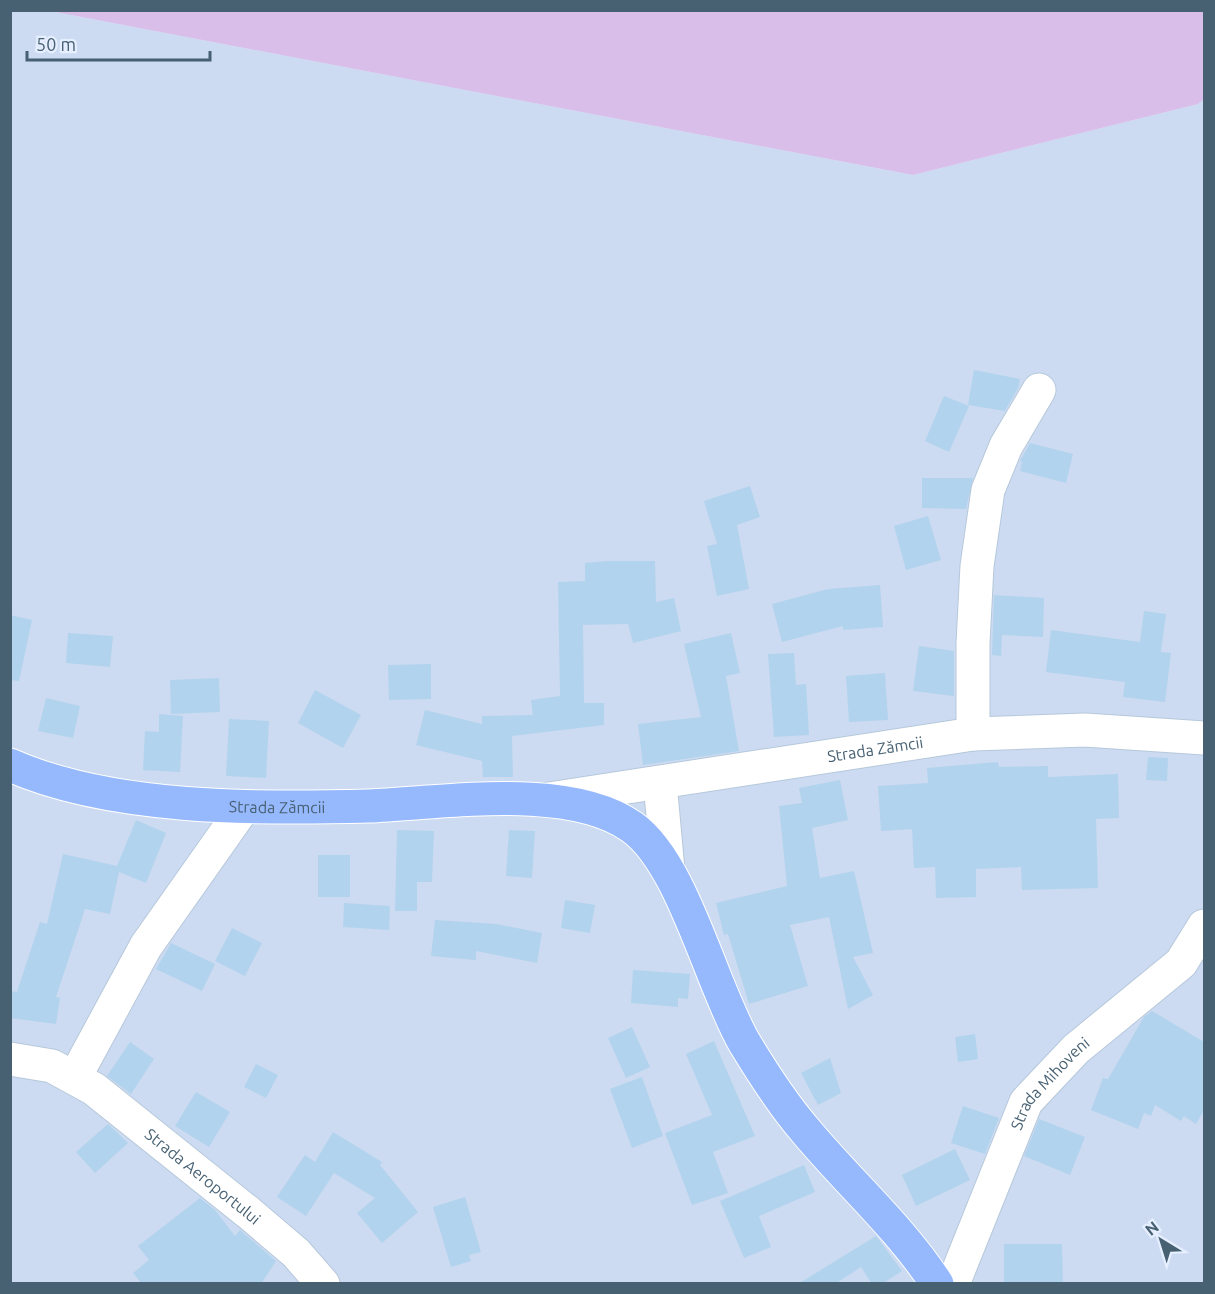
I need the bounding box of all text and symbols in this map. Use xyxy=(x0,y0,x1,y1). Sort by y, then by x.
scale bar xyxy=(27,24,210,62)
text: 50 m xyxy=(36,34,76,54)
street label: Strada Zămcii xyxy=(826,733,924,765)
street label: Strada Zămcii xyxy=(228,797,325,816)
street label: Strada Mihoveni xyxy=(1007,1033,1093,1132)
street label: Strada Aeroportului xyxy=(142,1125,264,1228)
north arrow xyxy=(1131,1210,1191,1270)
text: N xyxy=(1142,1217,1162,1239)

